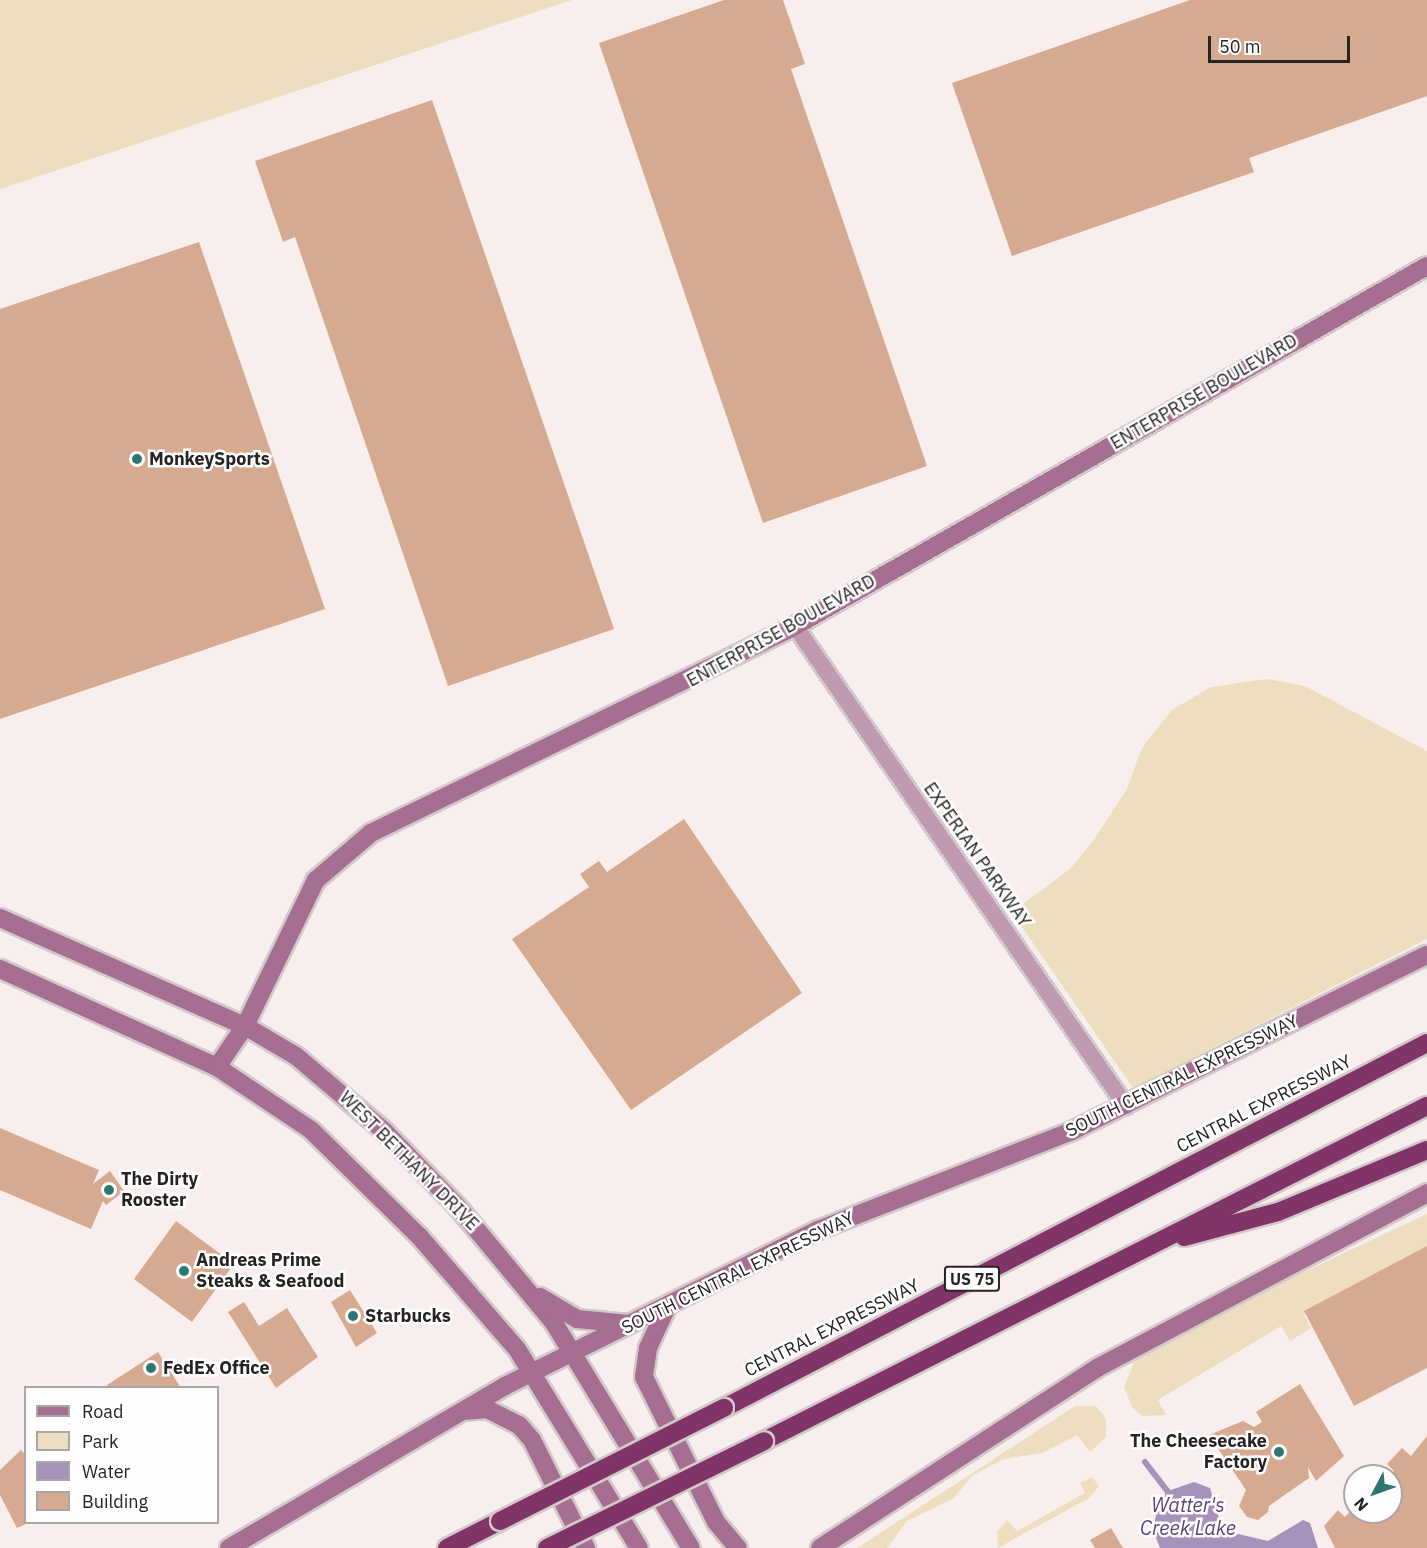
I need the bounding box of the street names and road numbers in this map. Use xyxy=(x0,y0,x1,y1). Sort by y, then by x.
street label: ENTERPRISE BOULEVARD xyxy=(1107,330,1301,454)
street label: ENTERPRISE BOULEVARD xyxy=(683,570,879,692)
street label: EXPERIAN PARKWAY xyxy=(919,778,1035,932)
street label: SOUTH CENTRAL EXPRESSWAY xyxy=(1062,1010,1302,1142)
street label: CENTRAL EXPRESSWAY xyxy=(1173,1050,1355,1158)
street label: WEST BETHANY DRIVE xyxy=(335,1087,483,1235)
street label: SOUTH CENTRAL EXPRESSWAY xyxy=(618,1207,858,1339)
road number: US 75 xyxy=(944,1266,1000,1292)
street label: CENTRAL EXPRESSWAY xyxy=(741,1274,923,1382)

